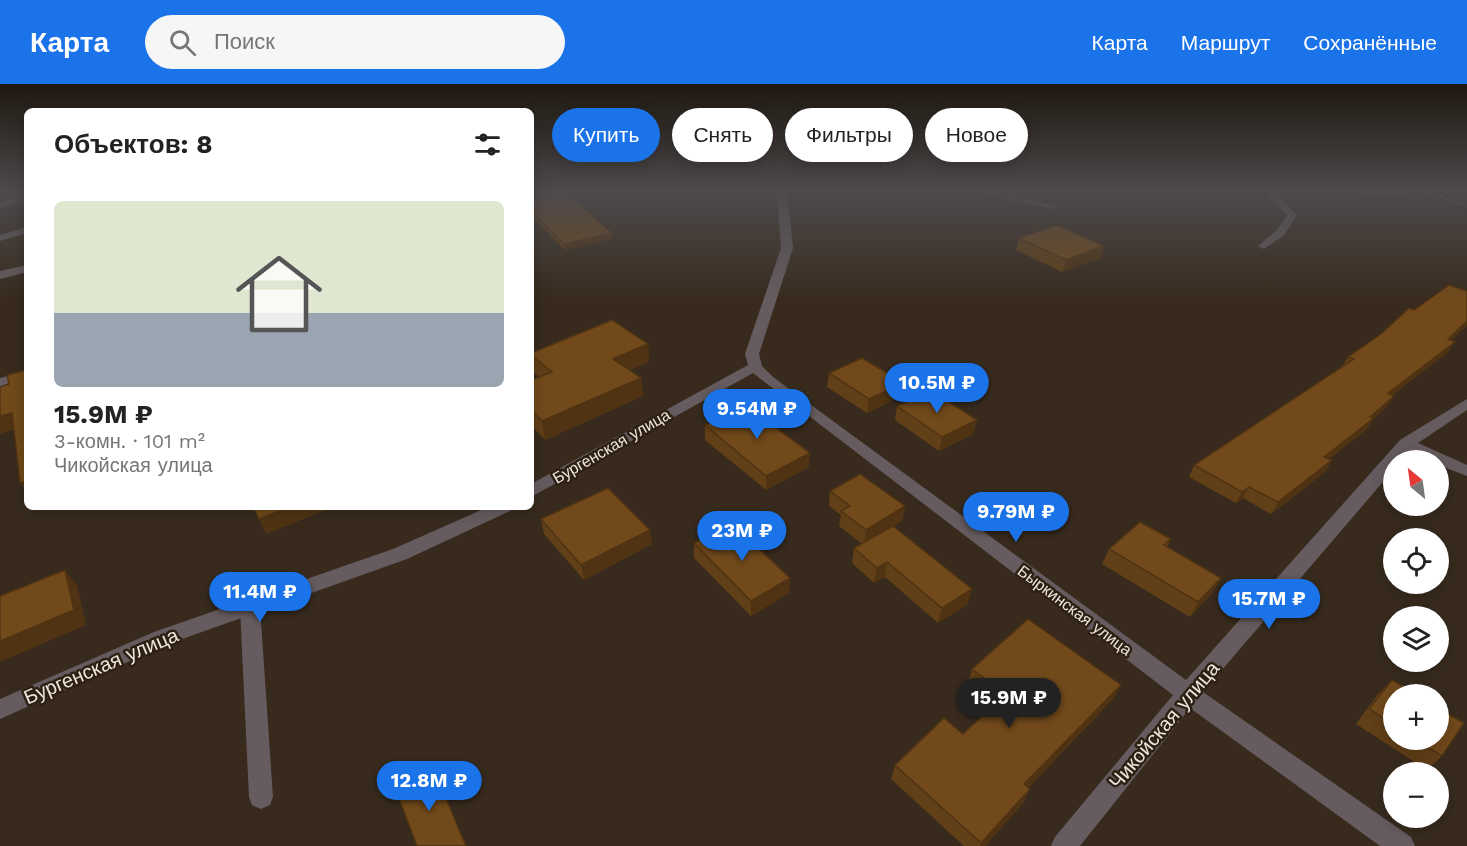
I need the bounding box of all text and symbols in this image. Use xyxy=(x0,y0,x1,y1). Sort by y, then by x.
search box xyxy=(145,15,565,69)
text: Карта xyxy=(30,26,109,59)
icon: search xyxy=(166,26,199,59)
text: Поиск xyxy=(214,29,275,54)
text: Карта xyxy=(1092,30,1148,55)
text: Маршрут xyxy=(1181,30,1270,55)
text: Сохранённые xyxy=(1303,30,1437,55)
chip: Купить xyxy=(552,108,660,162)
chip: Снять xyxy=(672,108,773,162)
chip: Фильтры xyxy=(785,108,913,162)
chip: Новое xyxy=(925,108,1028,162)
icon: filters xyxy=(471,128,504,161)
text: Объектов: 8 xyxy=(54,129,213,159)
icon: home xyxy=(225,240,333,348)
pin: 10.5M ₽ xyxy=(882,363,992,414)
text: 10.5M ₽ xyxy=(899,370,975,394)
pin: 9.54M ₽ xyxy=(702,389,812,440)
text: 9.54M ₽ xyxy=(717,396,797,420)
text: 15.9M ₽ xyxy=(54,399,153,429)
street label: Бургенская улица xyxy=(549,405,673,488)
text: 3-комн. · 101 m² xyxy=(54,429,205,453)
north arrow xyxy=(1383,450,1449,516)
map controls xyxy=(1383,450,1449,828)
text: Чикойская улица xyxy=(54,453,213,477)
pin: 9.79M ₽ xyxy=(961,492,1071,543)
text: 9.79M ₽ xyxy=(977,499,1055,523)
pin: 23M ₽ xyxy=(700,511,784,562)
text: 23M ₽ xyxy=(711,518,773,542)
button: locate xyxy=(1383,528,1449,594)
street label: Быркинская улица xyxy=(1014,561,1136,660)
pin: 11.4M ₽ xyxy=(205,572,315,623)
text: 11.4M ₽ xyxy=(223,579,297,603)
pin: 15.7M ₽ xyxy=(1214,579,1324,630)
text: 15.7M ₽ xyxy=(1232,586,1306,610)
button: layers xyxy=(1383,606,1449,672)
street label: Бургенская улица xyxy=(20,622,183,709)
street label: Чикойская улица xyxy=(1104,656,1225,794)
pin: 15.9M ₽ xyxy=(954,678,1064,729)
button: + xyxy=(1383,684,1449,750)
text: 15.9M ₽ xyxy=(971,685,1047,709)
pin: 12.8M ₽ xyxy=(374,761,484,812)
button: − xyxy=(1383,762,1449,828)
text: 12.8M ₽ xyxy=(391,768,467,792)

